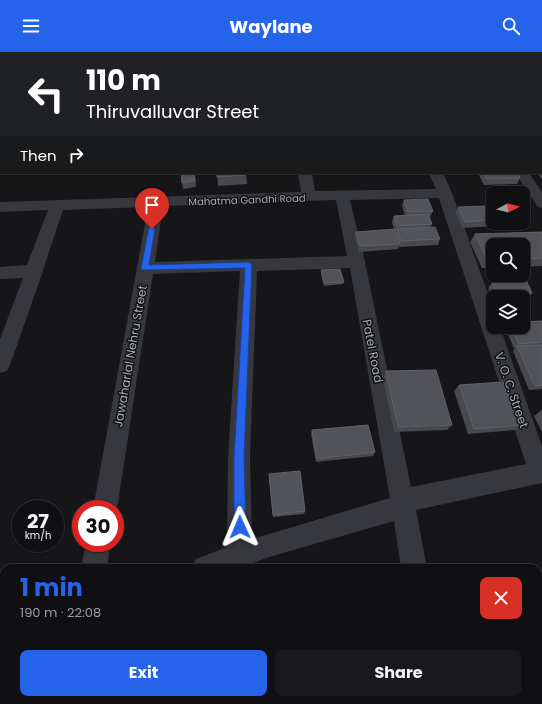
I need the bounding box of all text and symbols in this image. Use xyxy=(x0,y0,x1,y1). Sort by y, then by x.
text: Waylane xyxy=(229,14,313,39)
icon: menu xyxy=(20,15,42,37)
icon: search xyxy=(500,15,522,37)
text: 110 m xyxy=(86,61,161,100)
icon: left xyxy=(20,68,72,120)
text: Thiruvalluvar Street xyxy=(86,99,259,124)
icon: right xyxy=(65,144,87,166)
text: Then xyxy=(20,145,57,166)
north arrow xyxy=(486,186,530,230)
map controls xyxy=(486,186,530,334)
pin xyxy=(135,188,169,229)
street label: Mahatma Gandhi Road xyxy=(188,190,306,210)
icon: arrive xyxy=(141,194,163,216)
button: search xyxy=(486,238,530,282)
street label: Jawaharlal Nehru Street xyxy=(109,284,151,428)
button: layers xyxy=(486,290,530,334)
street label: Patel Road xyxy=(359,318,387,384)
street label: V. O. C. Street xyxy=(491,350,533,430)
speed limit sign: 30 xyxy=(72,500,124,552)
position arrow xyxy=(219,506,261,548)
text: 27 xyxy=(27,507,49,535)
text: km/h xyxy=(25,528,51,543)
text: 1 min xyxy=(20,571,83,604)
button: close xyxy=(480,577,522,619)
text: 190 m · 22:08 xyxy=(20,603,101,622)
button: Exit xyxy=(20,650,267,696)
button: Share xyxy=(275,650,522,696)

